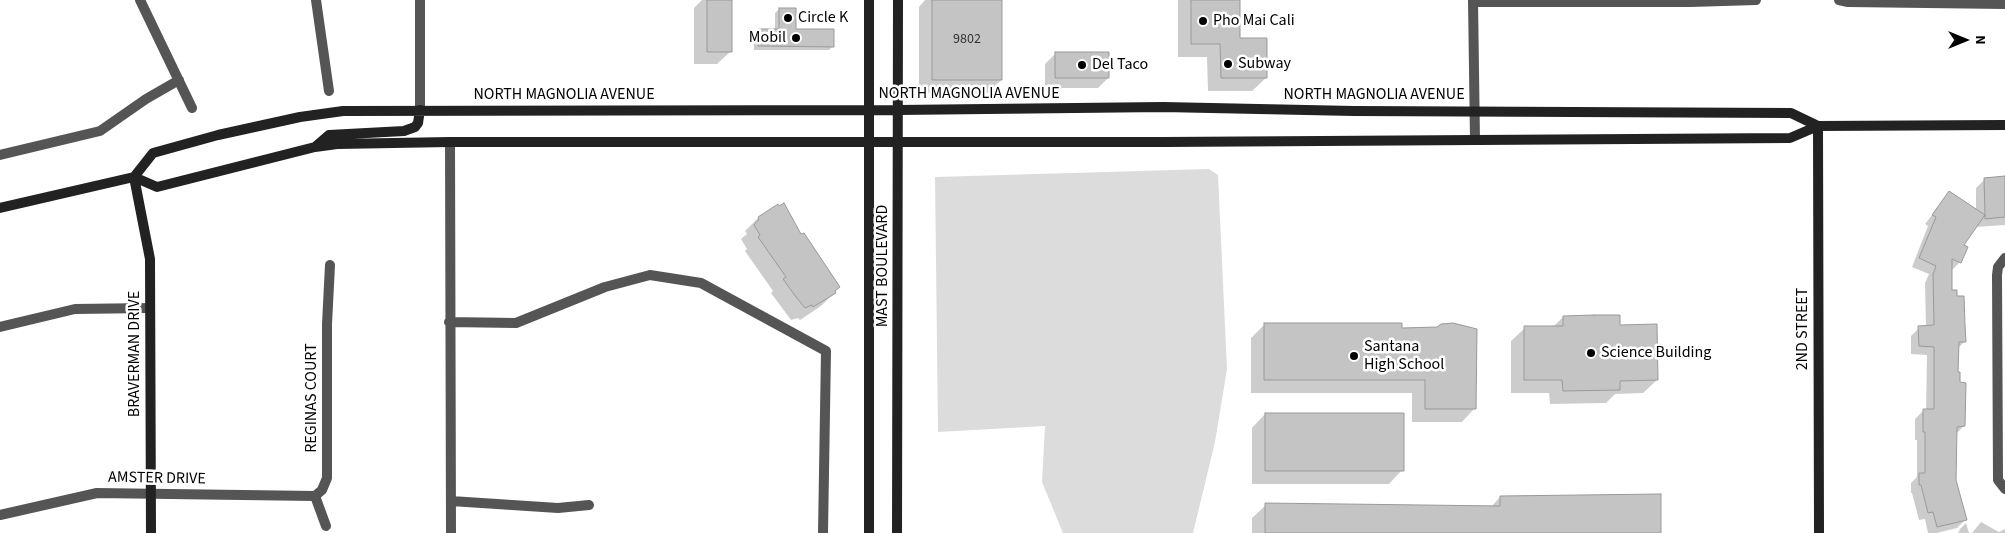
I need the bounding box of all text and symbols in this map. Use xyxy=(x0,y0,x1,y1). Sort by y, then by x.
place label: Circle K xyxy=(798,8,848,28)
place label: Pho Mai Cali xyxy=(1213,11,1295,31)
marker: Circle K xyxy=(782,12,794,24)
marker: Pho Mai Cali xyxy=(1197,15,1209,27)
north arrow xyxy=(1940,15,1990,65)
place label: Mobil xyxy=(749,28,786,48)
marker: Mobil xyxy=(790,32,802,44)
house number: 9802 xyxy=(953,32,981,48)
text: N xyxy=(1970,35,1990,45)
place label: Subway xyxy=(1238,54,1291,74)
place label: Del Taco xyxy=(1092,55,1148,75)
marker: Subway xyxy=(1222,58,1234,70)
marker: Del Taco xyxy=(1076,59,1088,71)
street label: NORTH MAGNOLIA AVENUE xyxy=(878,84,1060,104)
street label: NORTH MAGNOLIA AVENUE xyxy=(473,85,655,105)
street label: NORTH MAGNOLIA AVENUE xyxy=(1283,85,1465,105)
street label: MAST BOULEVARD xyxy=(873,205,893,327)
street label: 2ND STREET xyxy=(1793,288,1813,370)
street label: BRAVERMAN DRIVE xyxy=(125,291,145,417)
place label: Santana High School xyxy=(1364,337,1444,375)
street label: REGINAS COURT xyxy=(302,343,322,453)
place label: Science Building xyxy=(1601,343,1711,363)
marker: Science Building xyxy=(1585,347,1597,359)
marker: Santana High School xyxy=(1348,350,1360,362)
street label: AMSTER DRIVE xyxy=(108,469,206,489)

